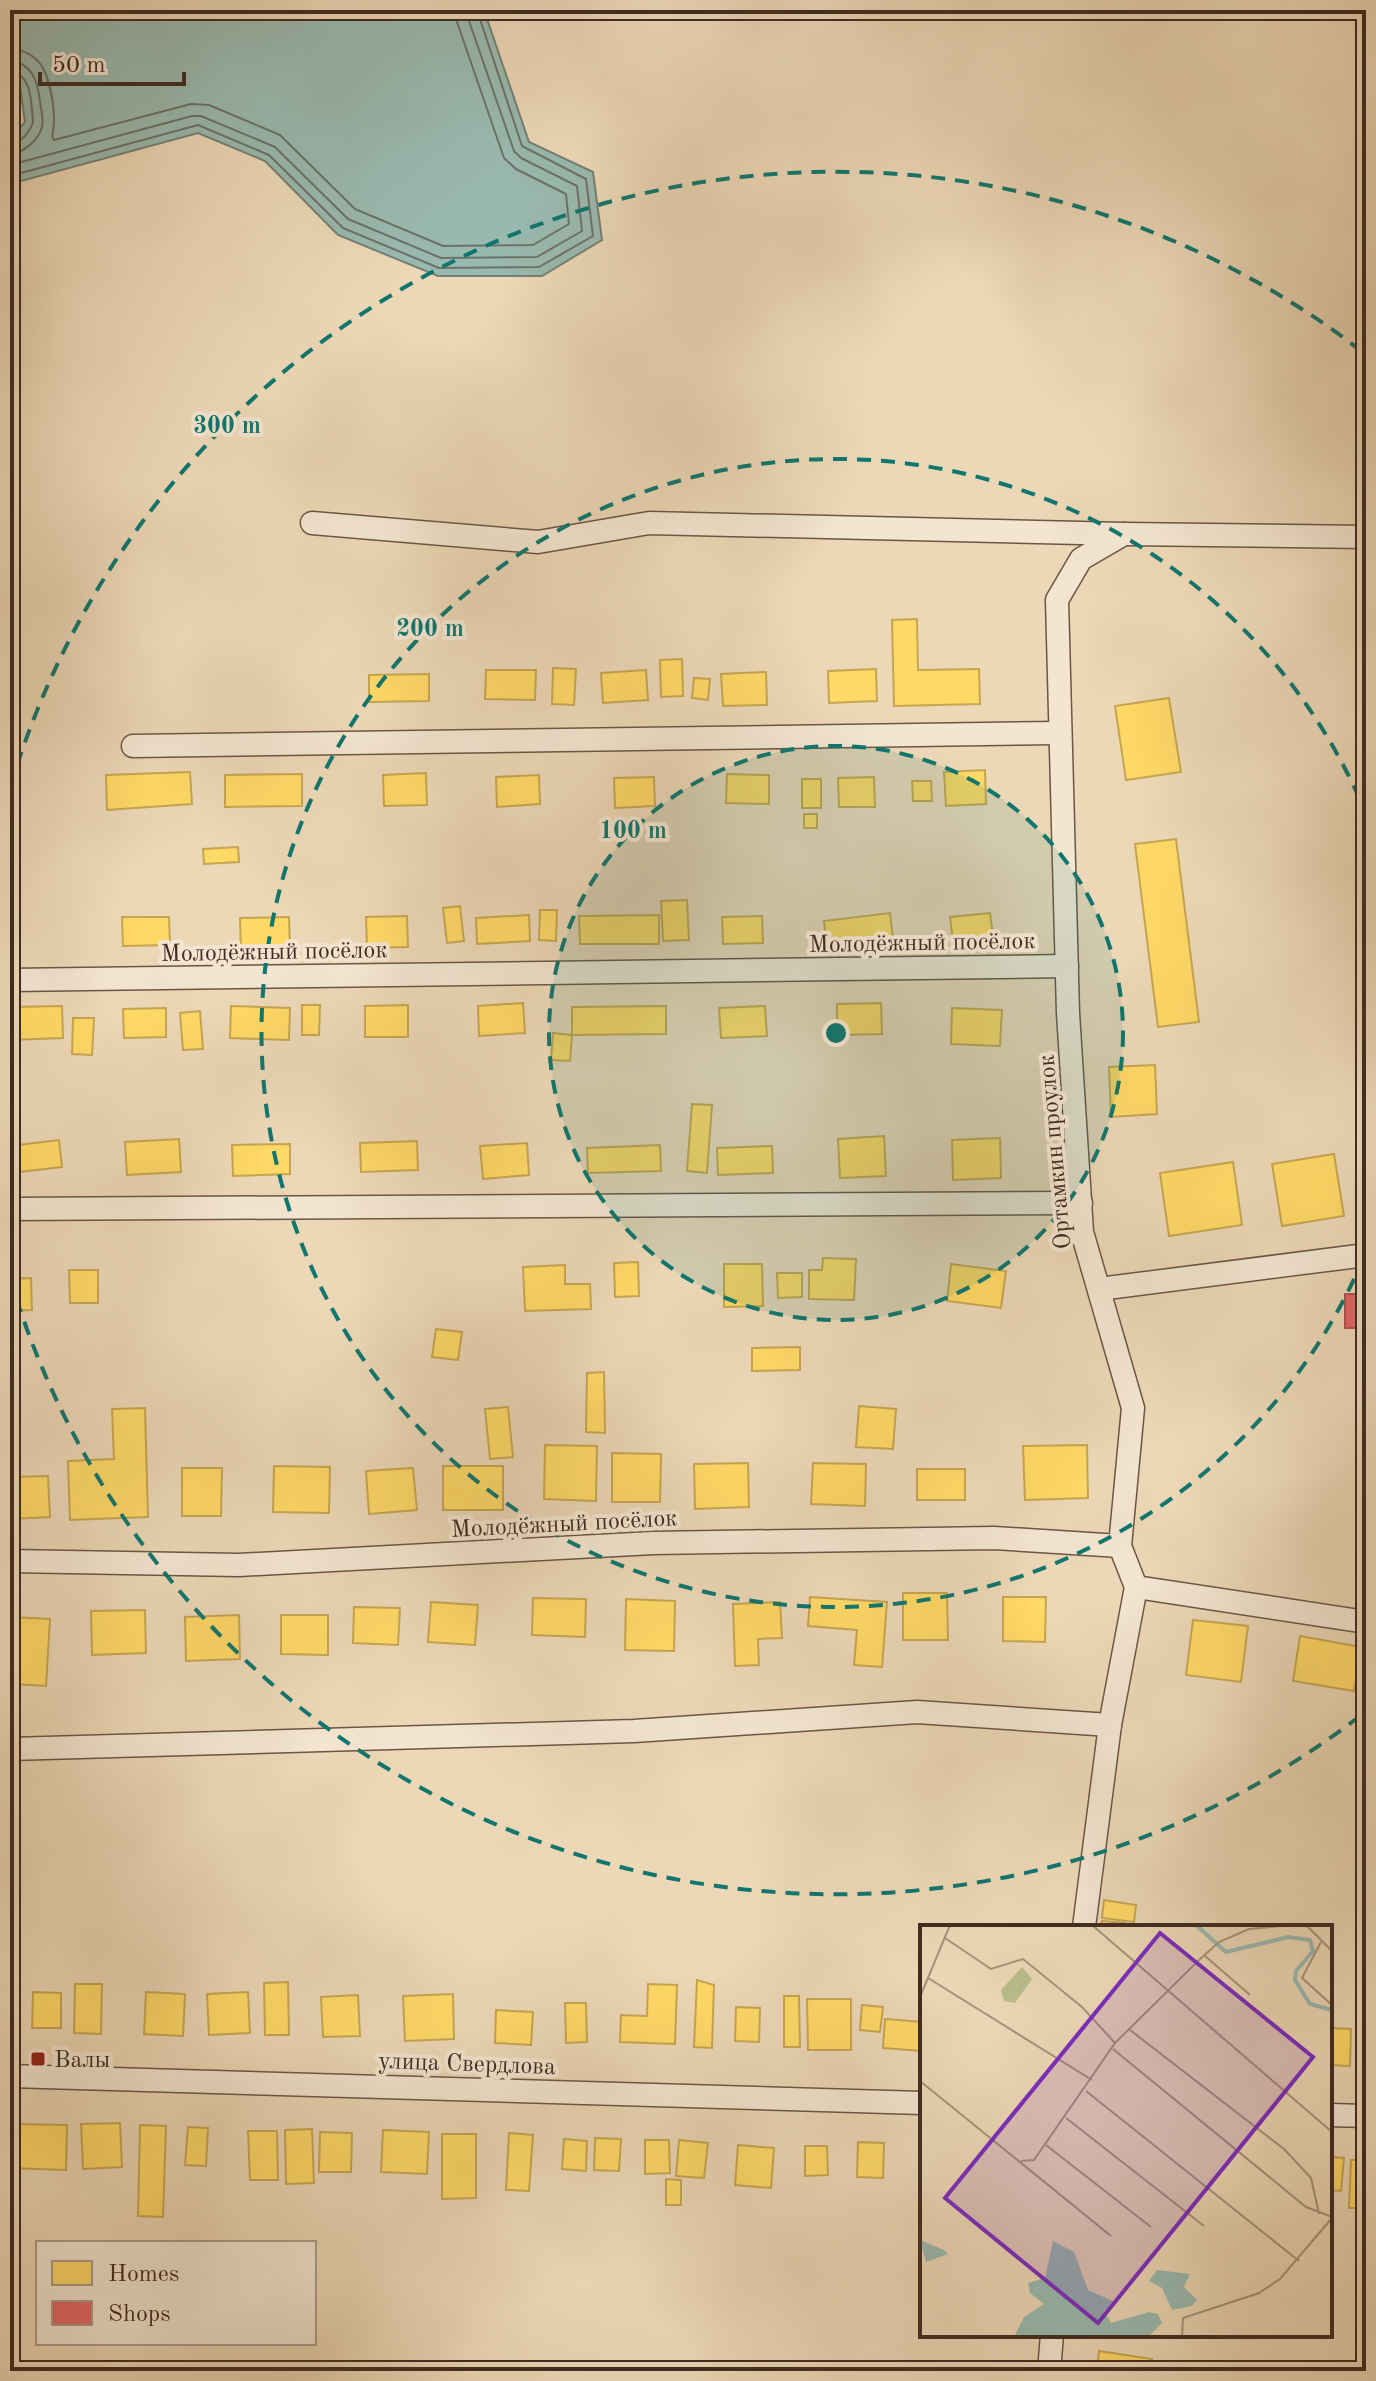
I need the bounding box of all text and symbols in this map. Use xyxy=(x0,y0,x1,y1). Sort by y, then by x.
scale bar xyxy=(40,36,184,86)
text: 50 m xyxy=(52,54,106,78)
text: 300 m xyxy=(193,415,261,439)
text: 200 m xyxy=(396,618,464,642)
text: 100 m xyxy=(599,820,667,844)
street label: Молодёжный посёлок xyxy=(809,930,1036,958)
street label: Молодёжный посёлок xyxy=(161,939,388,967)
centre of rings xyxy=(822,1019,850,1047)
street label: Ортамкин проулок xyxy=(1036,1053,1076,1250)
street label: Молодёжный посёлок xyxy=(450,1507,678,1543)
inset map xyxy=(920,1925,1332,2337)
place label: Валы xyxy=(54,2049,110,2073)
marker: Валы xyxy=(29,2050,47,2068)
street label: улица Свердлова xyxy=(378,2050,556,2080)
legend xyxy=(36,2241,316,2345)
text: Homes xyxy=(108,2263,179,2287)
text: Shops xyxy=(108,2303,171,2327)

